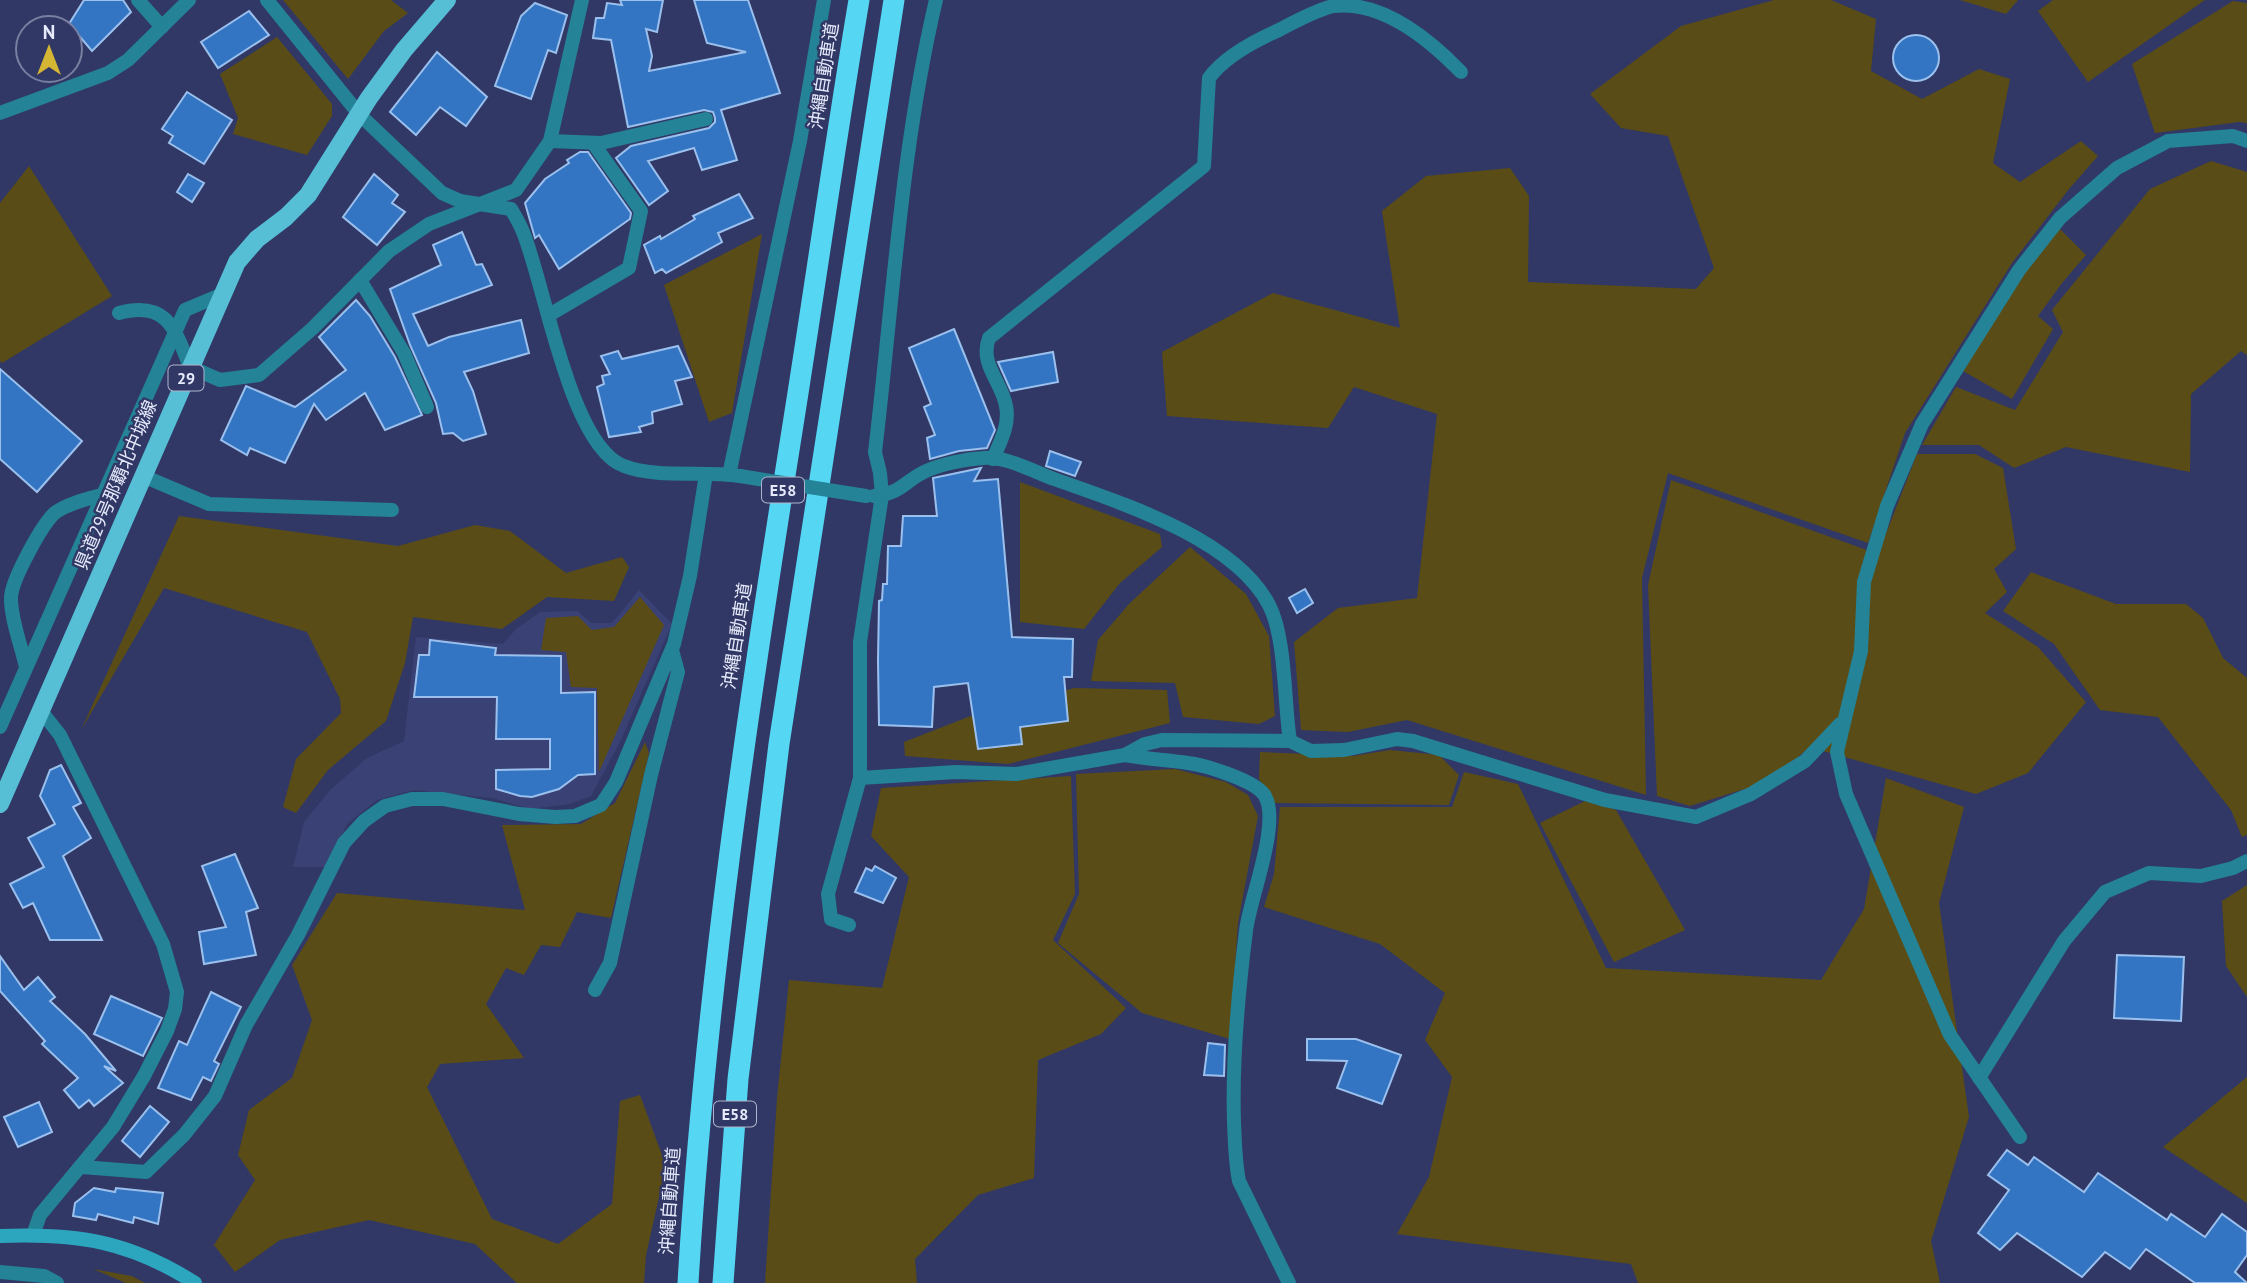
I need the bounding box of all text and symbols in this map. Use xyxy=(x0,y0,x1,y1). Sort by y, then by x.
north arrow xyxy=(14,14,84,84)
text: N xyxy=(43,20,55,44)
street label: 沖縄自動車道 xyxy=(804,21,843,131)
road number: 29 xyxy=(168,366,204,390)
street label: 県道29号那覇北中城線 xyxy=(69,397,162,573)
road number: E58 xyxy=(762,477,804,503)
street label: 沖縄自動車道 xyxy=(717,581,756,691)
road number: E58 xyxy=(714,1102,756,1126)
street label: 沖縄自動車道 xyxy=(654,1146,685,1256)

